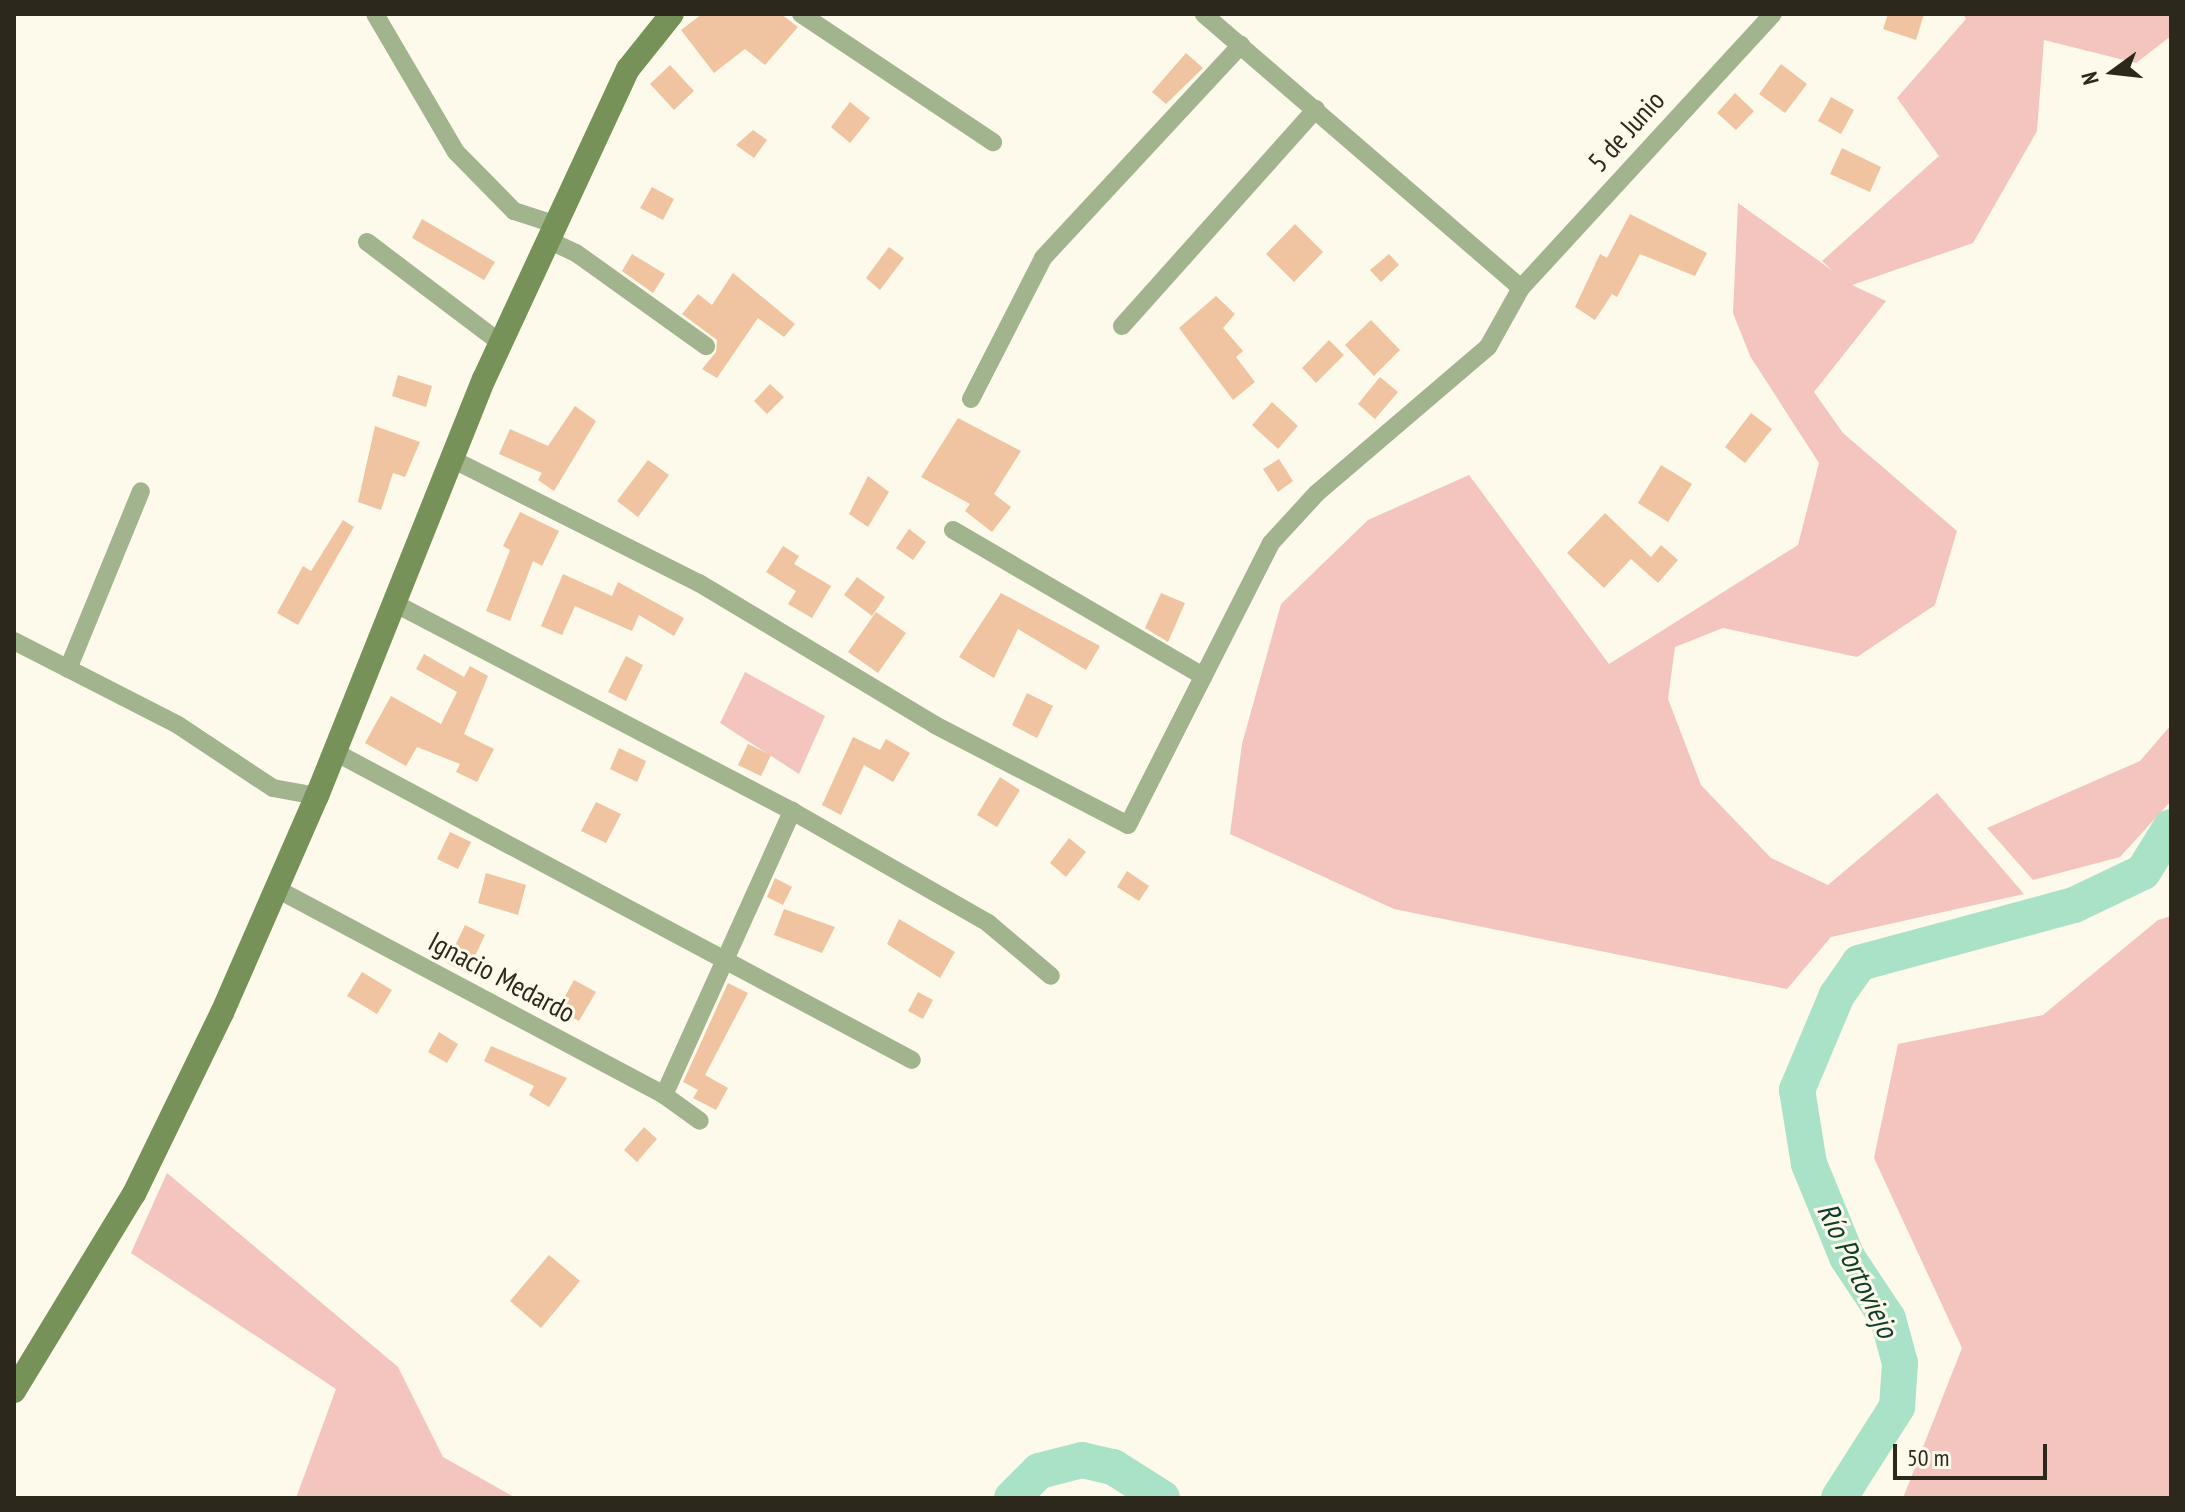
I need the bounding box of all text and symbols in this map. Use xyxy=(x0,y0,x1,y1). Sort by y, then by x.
north arrow xyxy=(2073,32,2153,112)
text: N xyxy=(2075,69,2105,88)
street label: 5 de Junio xyxy=(1581,84,1671,178)
street label: Ignacio Medardo xyxy=(423,924,581,1030)
water label: Río Portoviejo xyxy=(1810,1197,1906,1343)
scale bar xyxy=(1897,1428,2051,1478)
text: 50 m xyxy=(1907,1442,1949,1473)

